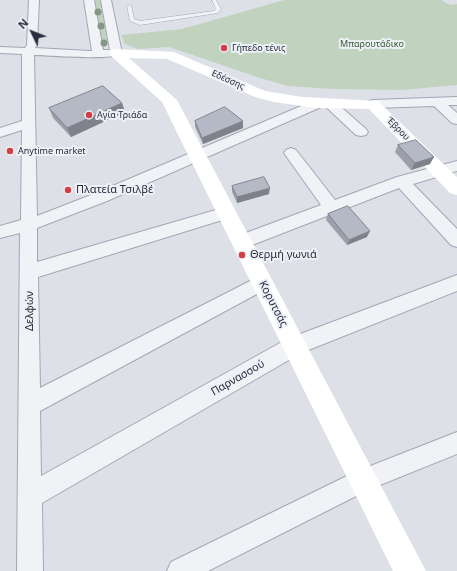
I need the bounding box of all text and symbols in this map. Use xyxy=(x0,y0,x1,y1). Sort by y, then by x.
north arrow xyxy=(12,12,52,52)
text: N xyxy=(14,15,31,32)
park label: Μπαρουτάδικο xyxy=(340,39,404,49)
marker: Γήπεδο τένις xyxy=(219,43,229,53)
place label: Γήπεδο τένις xyxy=(232,43,285,53)
street label: Εδέσσης xyxy=(210,68,246,92)
marker: Αγία Τριάδα xyxy=(84,110,94,120)
place label: Αγία Τριάδα xyxy=(97,110,147,120)
street label: Έβρου xyxy=(384,115,412,143)
marker: Anytime market xyxy=(5,146,15,156)
place label: Anytime market xyxy=(18,146,86,156)
place label: Πλατεία Τσιλβέ xyxy=(76,183,153,197)
marker: Πλατεία Τσιλβέ xyxy=(63,185,73,195)
place label: Θερμή γωνιά xyxy=(250,248,317,262)
marker: Θερμή γωνιά xyxy=(237,250,247,260)
street label: Κορυτσάς xyxy=(256,279,290,329)
street label: Δελφών xyxy=(23,291,37,331)
street label: Παρνασσού xyxy=(209,357,267,399)

